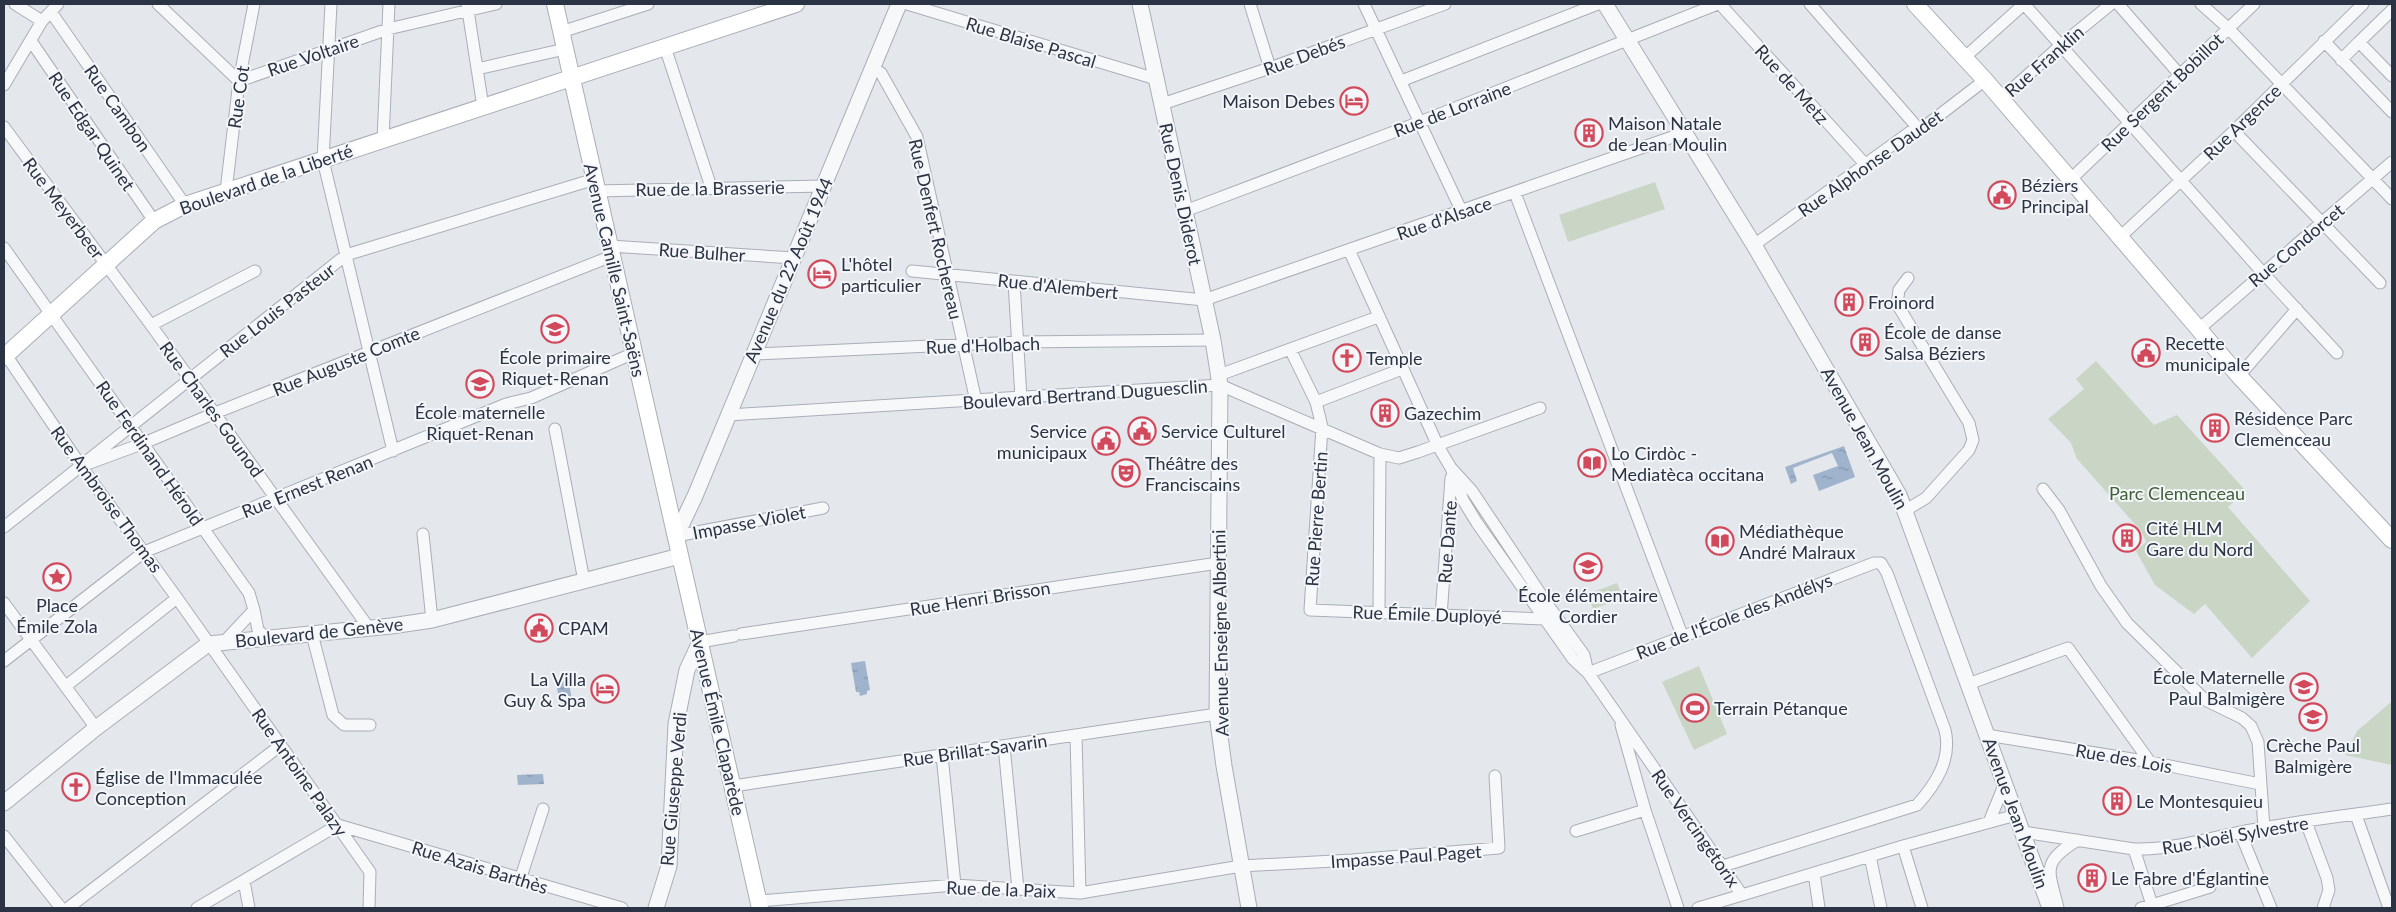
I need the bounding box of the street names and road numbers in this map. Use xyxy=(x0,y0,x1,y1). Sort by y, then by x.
street label: Rue Blaise Pascal xyxy=(963,12,1099,72)
street label: Rue Franklin xyxy=(2000,21,2088,101)
street label: Rue Sergent Bobillot xyxy=(2096,28,2228,156)
street label: Rue Voltaire xyxy=(264,29,362,81)
street label: Rue Debés xyxy=(1260,30,1348,80)
street label: Rue de Metz xyxy=(1750,40,1834,128)
street label: Rue Cambon xyxy=(80,60,156,156)
street label: Rue Cot xyxy=(223,64,253,130)
street label: Rue Edgar Quinet xyxy=(44,67,140,195)
street label: Rue de Lorraine xyxy=(1390,77,1514,141)
street label: Rue Argence xyxy=(2199,79,2285,165)
street label: Rue Alphonse Daudet xyxy=(1793,104,1947,221)
street label: Rue Denis Diderot xyxy=(1155,121,1207,268)
street label: Rue Denfert Rochereau xyxy=(904,136,968,322)
street label: Boulevard de la Liberté xyxy=(176,139,356,219)
street label: Rue Meyerbeer xyxy=(19,153,110,263)
street label: Avenue Camille Saint-Saëns xyxy=(580,161,650,379)
street label: Avenue du 22 Août 1944 xyxy=(739,174,837,366)
street label: Rue de la Brasserie xyxy=(635,176,785,200)
street label: Rue d'Alsace xyxy=(1394,192,1494,244)
street label: Rue Condorcet xyxy=(2244,198,2349,291)
street label: Rue Bulher xyxy=(658,238,747,266)
street label: Rue Louis Pasteur xyxy=(215,258,339,362)
street label: Rue d'Alembert xyxy=(997,269,1120,303)
street label: Rue Auguste Comte xyxy=(269,321,423,401)
street label: Rue d'Holbach xyxy=(925,332,1041,358)
street label: Rue Charles Gounod xyxy=(155,337,269,481)
street label: Avenue Jean Moulin xyxy=(1817,363,1913,513)
street label: Boulevard Bertrand Duguesclin xyxy=(962,374,1208,414)
street label: Rue Ferdinand Hérold xyxy=(92,376,208,530)
street label: Rue Ambroise Thomas xyxy=(46,421,168,577)
street label: Rue Ernest Renan xyxy=(238,450,376,522)
street label: Rue Pierre Bertin xyxy=(1300,451,1332,587)
street label: Impasse Violet xyxy=(691,500,808,544)
street label: Rue Dante xyxy=(1433,500,1461,584)
street label: Avenue Enseigne Albertini xyxy=(1207,529,1233,737)
street label: Rue de l'École des Andélys xyxy=(1633,568,1835,664)
street label: Rue Henri Brisson xyxy=(908,576,1052,620)
street label: Rue Émile Duployé xyxy=(1352,600,1502,628)
street label: Boulevard de Genève xyxy=(234,612,404,652)
street label: Avenue Émile Claparède xyxy=(686,626,750,818)
street label: Rue Antoine Palazy xyxy=(247,704,353,841)
street label: Rue Giuseppe Verdi xyxy=(655,711,691,867)
street label: Rue Brillat-Savarin xyxy=(902,729,1048,771)
street label: Avenue Jean Moulin xyxy=(1978,734,2054,892)
street label: Rue des Lois xyxy=(2074,739,2174,777)
street label: Rue Vercingétorix xyxy=(1647,765,1745,891)
street label: Rue Noël Sylvestre xyxy=(2160,811,2310,859)
street label: Rue Azais Barthès xyxy=(409,836,551,898)
street label: Impasse Paul Paget xyxy=(1330,840,1483,872)
street label: Rue de la Paix xyxy=(946,876,1056,902)

